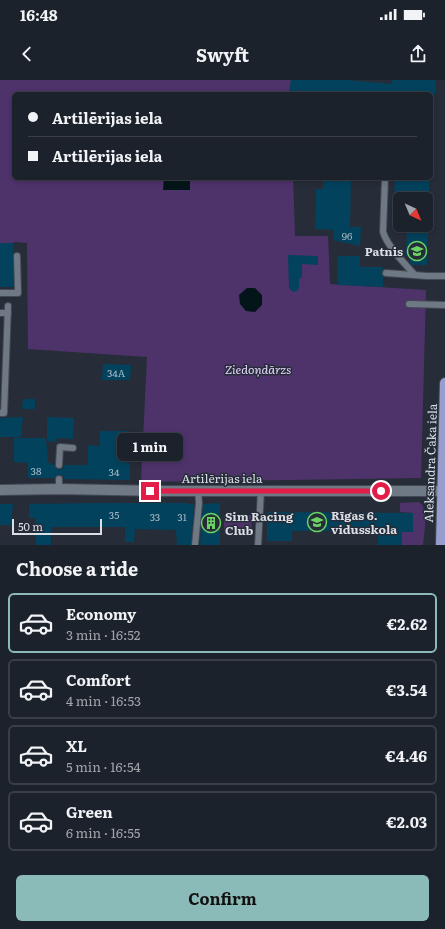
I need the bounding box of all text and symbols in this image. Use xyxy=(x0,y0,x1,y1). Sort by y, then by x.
text: 16:48 xyxy=(20,3,58,26)
text: Swyft xyxy=(196,41,249,68)
icon: back xyxy=(16,43,38,65)
icon: share xyxy=(407,43,429,65)
text: Artilērijas iela xyxy=(52,106,163,129)
text: Artilērijas iela xyxy=(52,144,163,167)
north arrow xyxy=(393,192,433,232)
map controls xyxy=(393,192,433,232)
house number: 96 xyxy=(342,228,353,243)
school or university icon: Patnis xyxy=(406,240,428,262)
place label: Patnis xyxy=(365,242,403,260)
park label: Ziedoņdārzs xyxy=(225,360,291,378)
house number: 34A xyxy=(107,365,126,380)
street label: Aleksandra Čaka iela xyxy=(419,403,441,523)
callout: 1 min xyxy=(117,433,183,461)
text: 1 min xyxy=(133,437,167,456)
house number: 38 xyxy=(31,463,42,478)
house number: 34 xyxy=(109,464,120,479)
street label: Artilērijas iela xyxy=(181,469,263,487)
route end xyxy=(141,482,159,500)
route start xyxy=(372,482,390,500)
place label: Rīgas 6. vidusskola xyxy=(331,506,397,538)
house number: 35 xyxy=(109,507,119,522)
place label: Sim Racing Club xyxy=(225,507,294,539)
house number: 33 xyxy=(150,509,160,524)
house number: 31 xyxy=(177,509,187,524)
school or university icon: Rīgas 6. vidusskola xyxy=(306,511,328,533)
building icon: Sim Racing Club xyxy=(200,512,222,534)
scale bar xyxy=(12,517,102,536)
text: 50 m xyxy=(18,518,43,534)
text: Choose a ride xyxy=(16,555,138,582)
text: Economy xyxy=(66,602,136,625)
icon: car xyxy=(18,605,54,641)
text: €2.62 xyxy=(387,612,427,635)
text: 3 min · 16:52 xyxy=(66,625,140,644)
text: Comfort xyxy=(66,668,131,691)
icon: car xyxy=(18,671,54,707)
text: €3.54 xyxy=(386,678,427,701)
text: 4 min · 16:53 xyxy=(66,691,141,710)
text: XL xyxy=(66,734,87,757)
icon: car xyxy=(18,737,54,773)
text: €4.46 xyxy=(385,744,427,767)
text: 5 min · 16:54 xyxy=(66,757,141,776)
text: Green xyxy=(66,800,113,823)
icon: car xyxy=(18,803,54,839)
text: €2.03 xyxy=(386,810,427,833)
text: 6 min · 16:55 xyxy=(66,823,140,842)
button: Confirm xyxy=(16,875,429,921)

